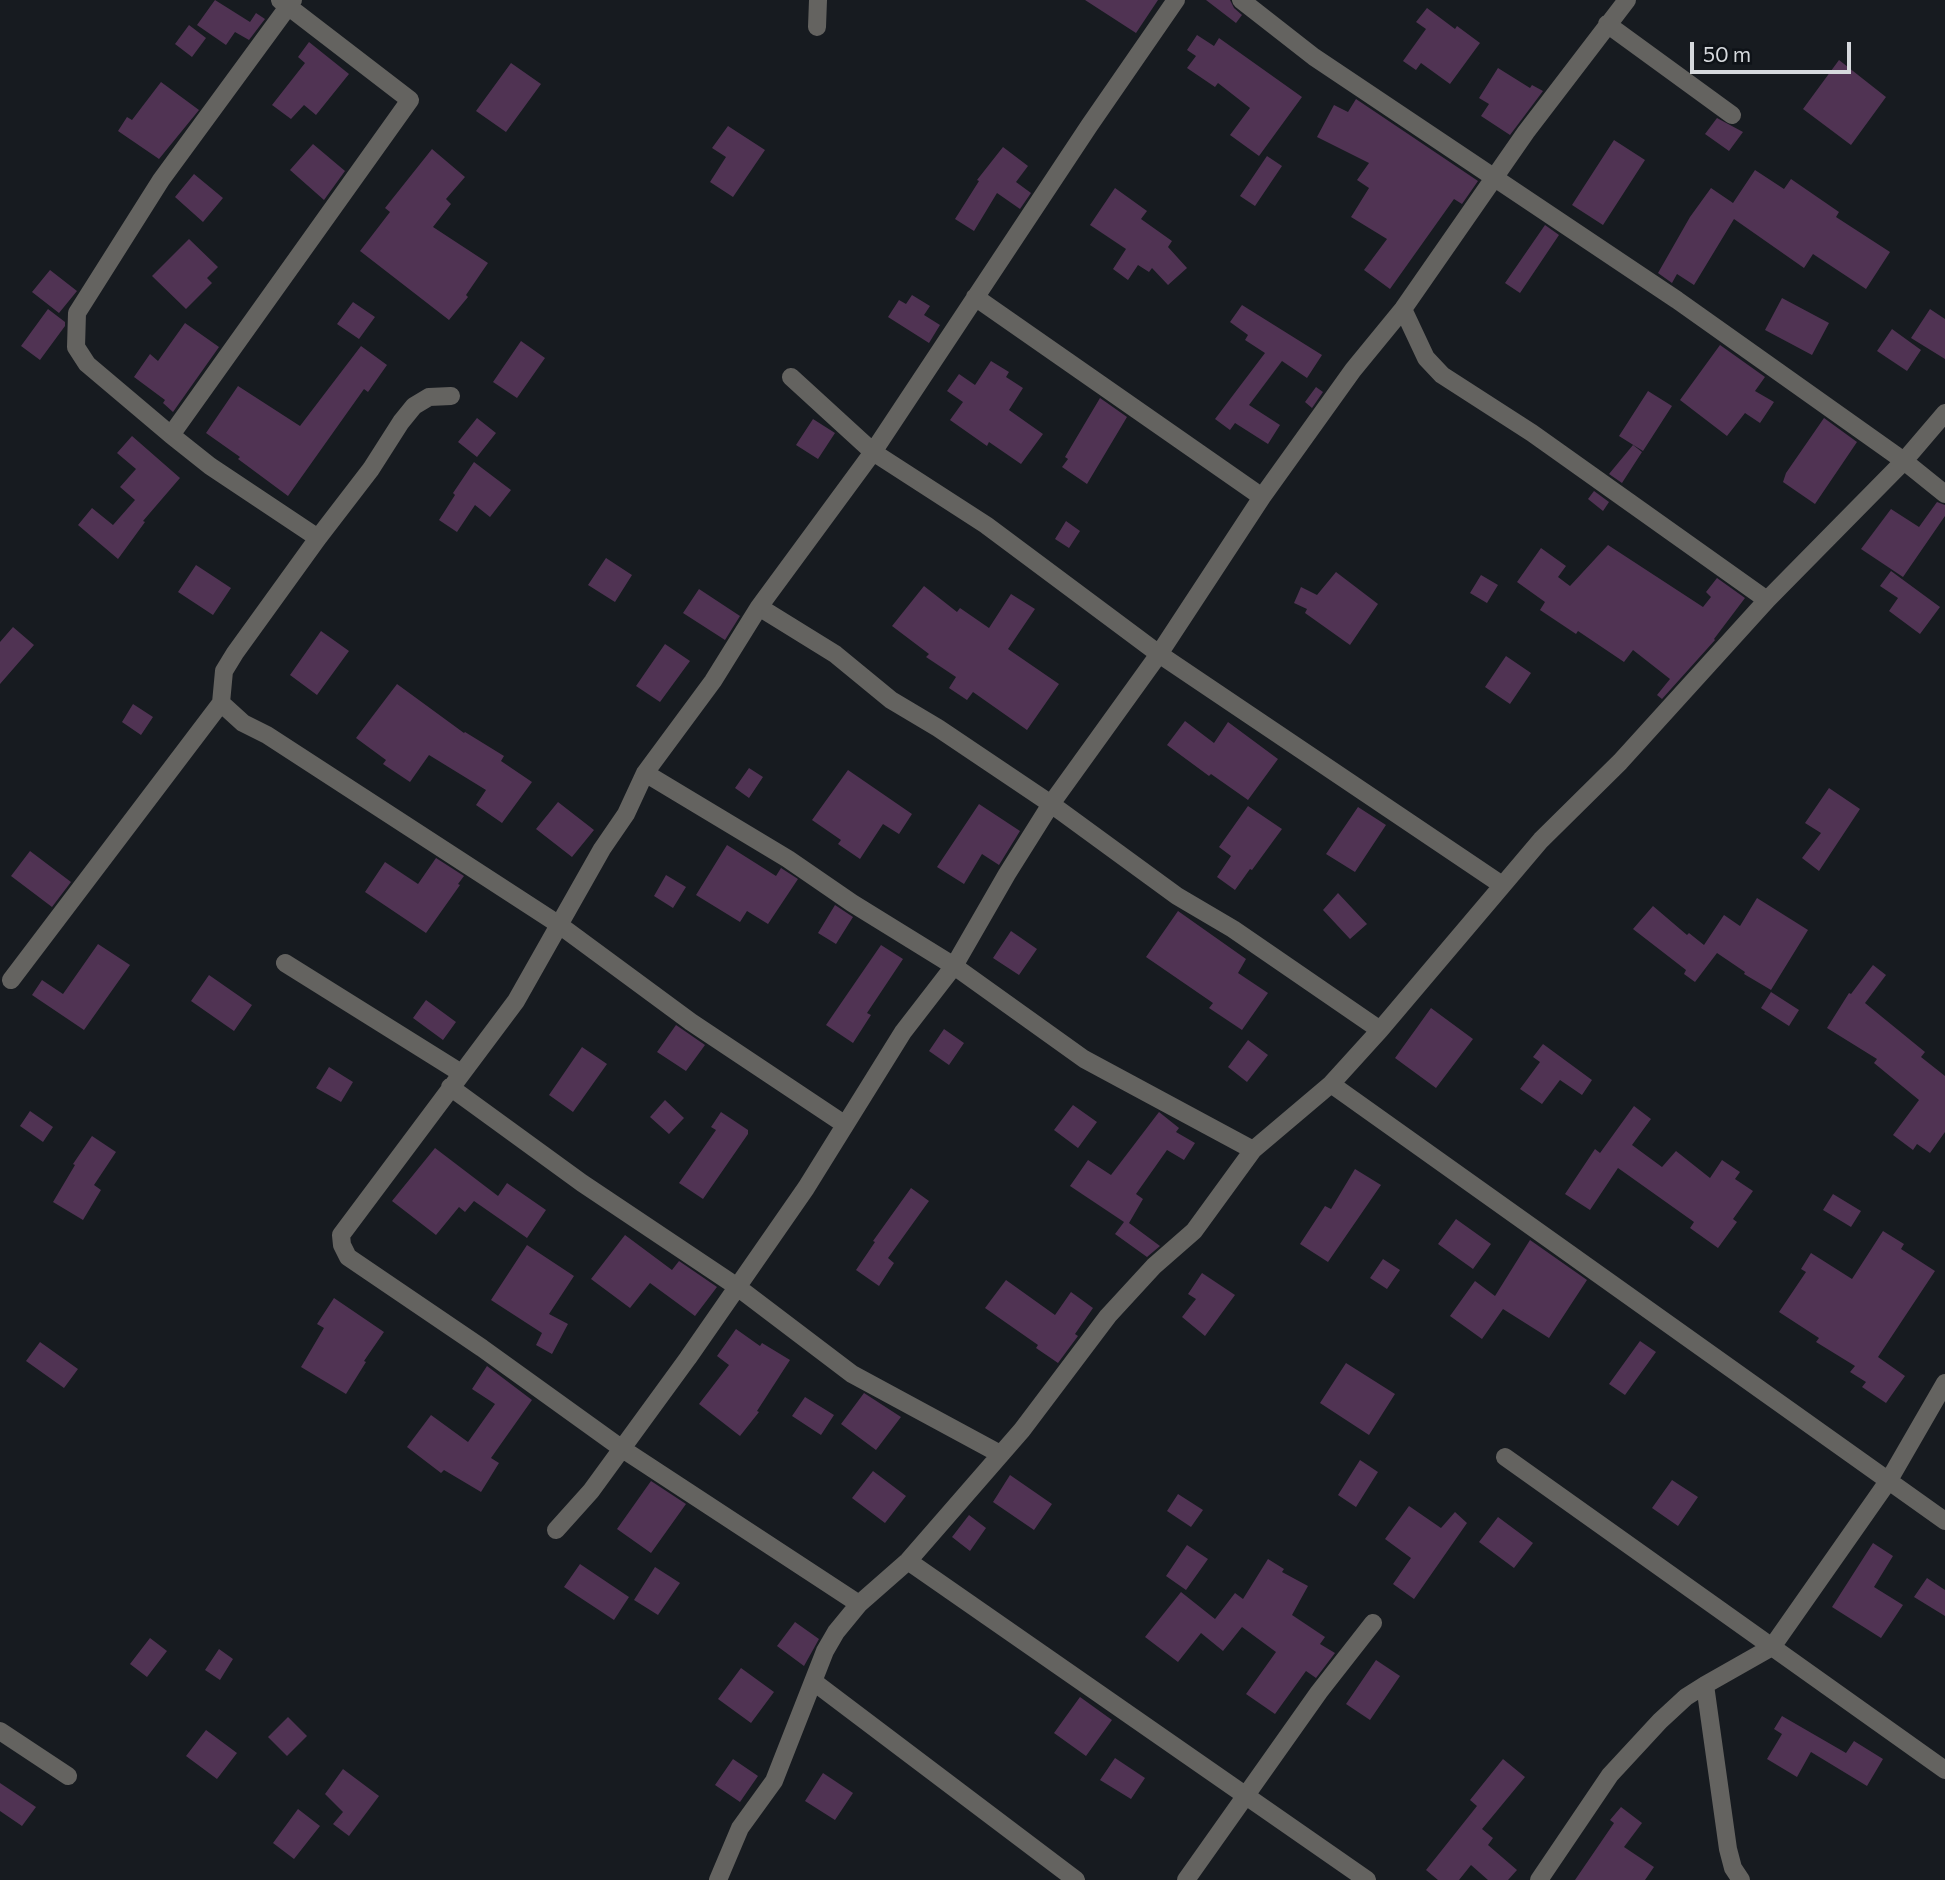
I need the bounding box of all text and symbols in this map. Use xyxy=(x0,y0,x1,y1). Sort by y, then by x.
scale bar xyxy=(1693,28,1854,72)
text: 50 m xyxy=(1703,41,1751,66)

